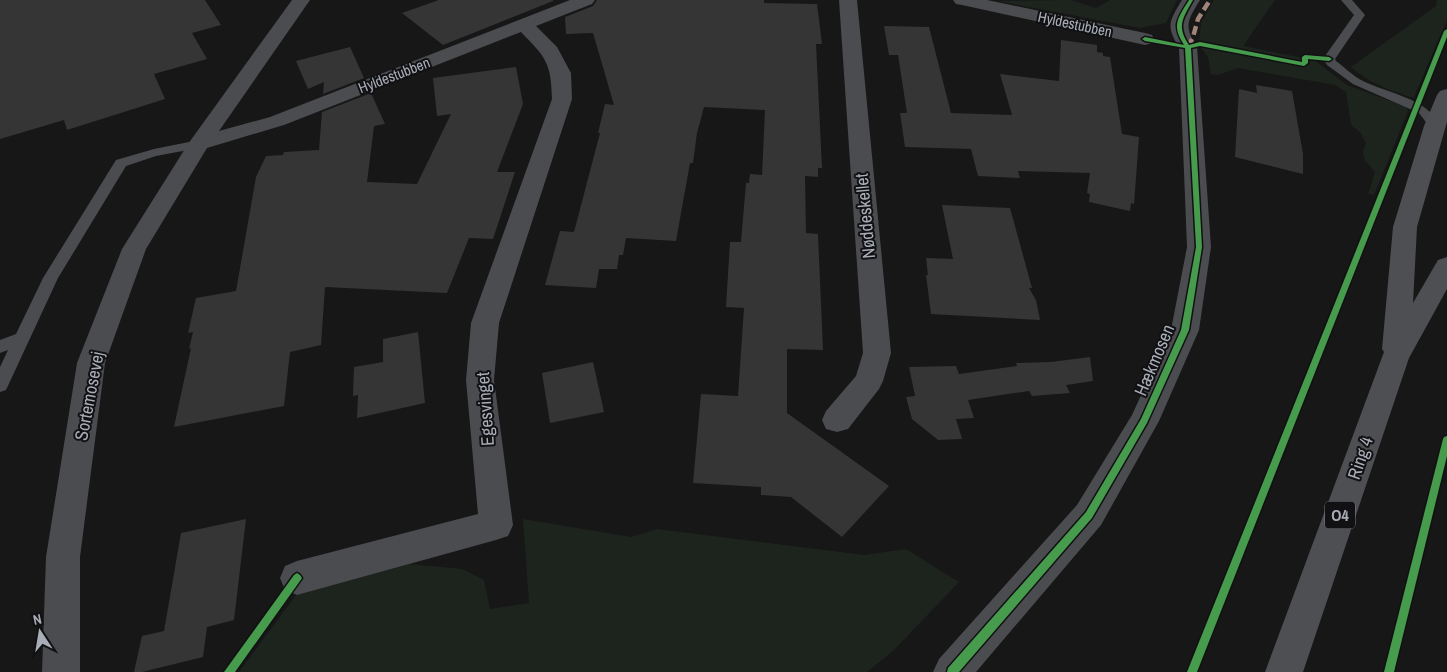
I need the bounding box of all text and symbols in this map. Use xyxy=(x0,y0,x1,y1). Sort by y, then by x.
street label: Hyldestubben xyxy=(1036,6,1114,42)
street label: Hyldestubben xyxy=(355,52,433,98)
street label: Nøddeskellet xyxy=(849,172,881,260)
street label: Hækmosen xyxy=(1128,320,1180,400)
street label: Sortemosevej xyxy=(68,349,110,443)
street label: Egesvinget xyxy=(470,371,500,447)
street label: Ring 4 xyxy=(1341,433,1379,483)
road number: O4 xyxy=(1325,502,1355,528)
north arrow xyxy=(15,607,65,657)
text: N xyxy=(31,610,43,629)

